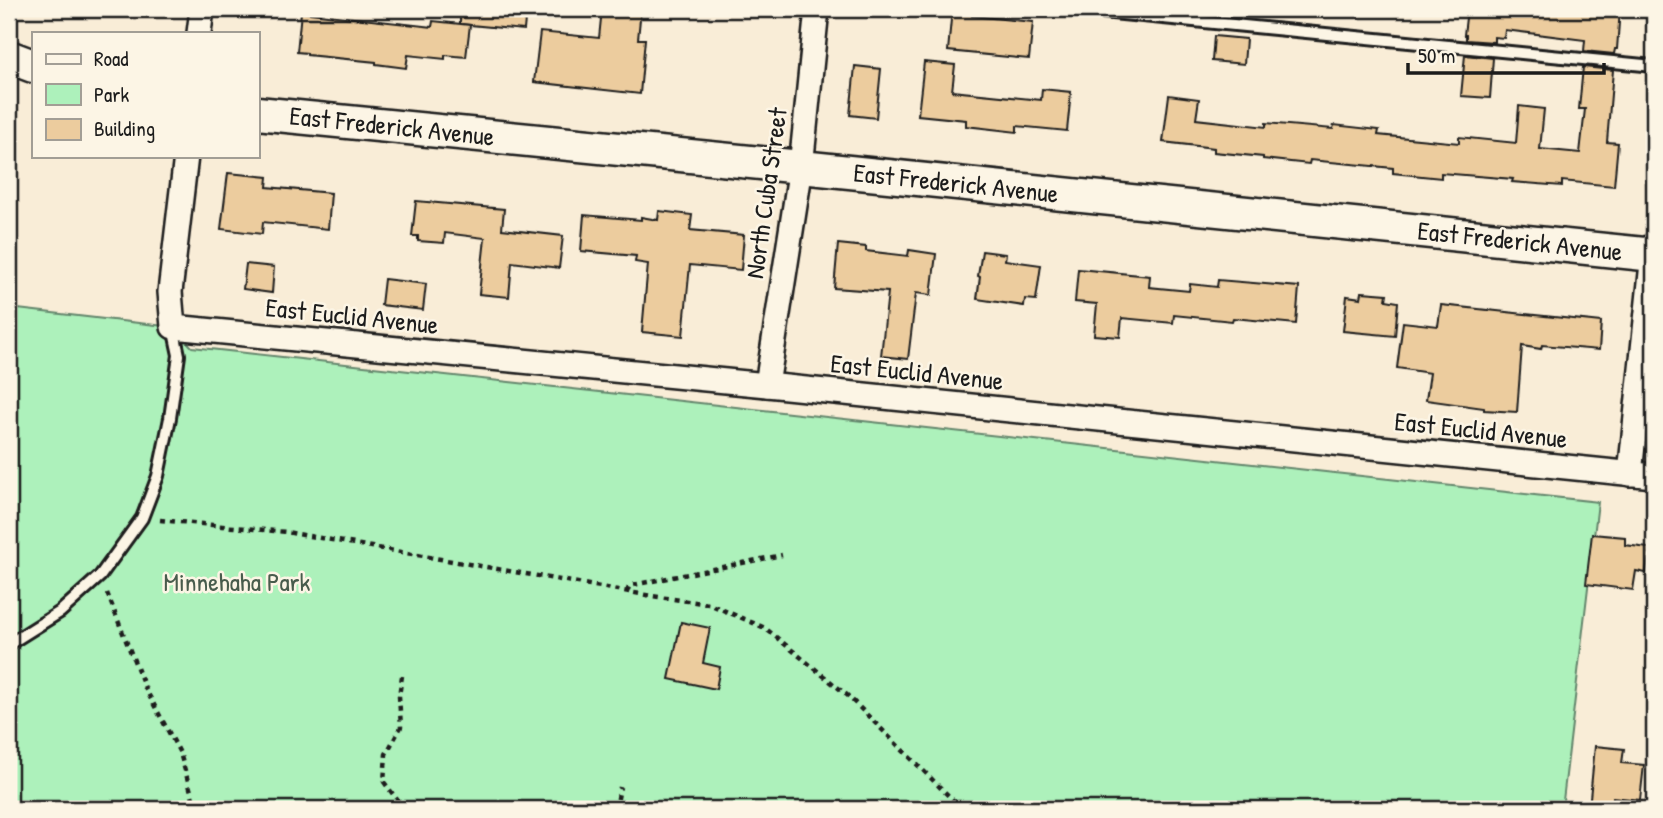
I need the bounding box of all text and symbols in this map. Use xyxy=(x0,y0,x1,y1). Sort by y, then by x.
legend xyxy=(32,32,259,158)
scale bar xyxy=(1408,32,1604,76)
text: 50 m xyxy=(1418,41,1455,70)
text: Road xyxy=(94,44,128,73)
text: Park xyxy=(94,80,129,109)
street label: East Frederick Avenue xyxy=(288,97,496,154)
street label: North Cuba Street xyxy=(736,104,795,281)
text: Building xyxy=(94,114,155,143)
street label: East Frederick Avenue xyxy=(852,154,1060,211)
street label: East Frederick Avenue xyxy=(1416,212,1624,269)
street label: East Euclid Avenue xyxy=(264,289,440,342)
street label: East Euclid Avenue xyxy=(829,345,1005,398)
street label: East Euclid Avenue xyxy=(1393,403,1569,456)
park label: Minnehaha Park xyxy=(164,564,311,599)

